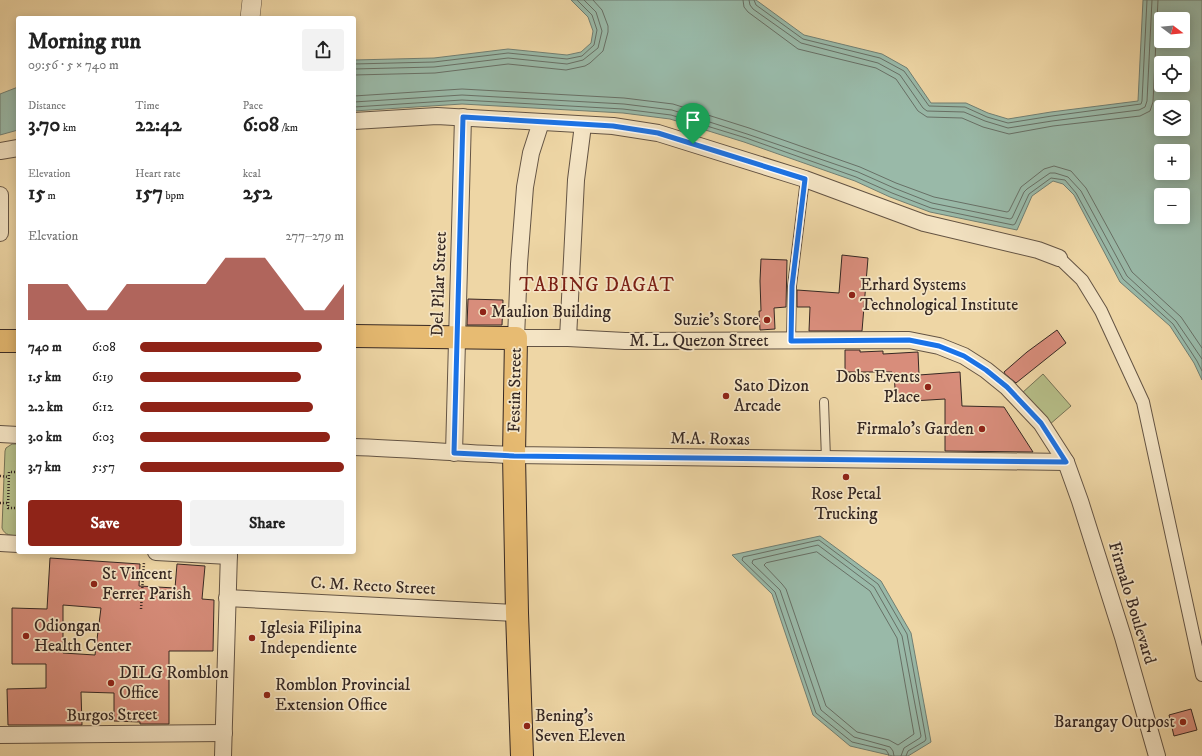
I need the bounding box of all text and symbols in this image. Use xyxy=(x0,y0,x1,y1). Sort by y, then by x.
north arrow xyxy=(1154,12,1190,48)
map controls xyxy=(1154,12,1190,224)
text: Morning run xyxy=(28,28,141,55)
button: share xyxy=(302,29,344,71)
button: locate xyxy=(1154,56,1190,92)
text: 09:56 · 5 × 740 m xyxy=(28,57,119,73)
text: Distance xyxy=(28,99,66,113)
text: Time xyxy=(135,99,159,113)
text: Pace xyxy=(243,99,263,113)
button: layers xyxy=(1154,100,1190,136)
pin xyxy=(676,103,710,144)
icon: arrive xyxy=(682,109,704,131)
text: 3.70 xyxy=(28,113,60,138)
text: 22:42 xyxy=(135,113,182,138)
text: 6:08 xyxy=(243,113,279,138)
text: km xyxy=(60,121,76,135)
text: /km xyxy=(279,121,298,135)
button: + xyxy=(1154,144,1190,180)
text: Elevation xyxy=(28,167,71,181)
text: Heart rate xyxy=(135,167,180,181)
text: kcal xyxy=(243,167,261,181)
text: 15 xyxy=(28,181,45,206)
text: 157 xyxy=(135,181,163,206)
text: 252 xyxy=(243,181,272,206)
button: − xyxy=(1154,188,1190,224)
text: m xyxy=(45,189,56,203)
text: bpm xyxy=(163,189,184,203)
text: Elevation xyxy=(28,228,78,244)
text: 277–279 m xyxy=(285,228,344,244)
street label: Del Pilar Street xyxy=(426,230,452,337)
district label: TABING DAGAT xyxy=(519,274,675,297)
place label: Erhard Systems Technological Institute xyxy=(860,274,1018,316)
marker: Erhard Systems Technological Institute xyxy=(847,290,857,300)
place label: Maulion Building xyxy=(491,301,611,323)
marker: Maulion Building xyxy=(478,307,488,317)
place label: Suzie's Store xyxy=(674,309,759,331)
marker: Suzie's Store xyxy=(762,315,772,325)
street label: M. L. Quezon Street xyxy=(629,330,769,352)
text: 740 m xyxy=(28,339,62,355)
text: 6:08 xyxy=(92,339,116,355)
street label: Festin Street xyxy=(503,347,527,433)
place label: Dobs Events Place xyxy=(836,366,920,408)
text: 1.5 km xyxy=(28,369,61,385)
text: 6:19 xyxy=(92,369,113,385)
place label: Sato Dizon Arcade xyxy=(734,375,809,417)
marker: Dobs Events Place xyxy=(923,382,933,392)
marker: Sato Dizon Arcade xyxy=(721,391,731,401)
text: 2.2 km xyxy=(28,399,63,415)
text: 6:12 xyxy=(92,399,113,415)
place label: Firmalo's Garden xyxy=(856,418,974,440)
marker: Firmalo's Garden xyxy=(977,424,987,434)
street label: M.A. Roxas xyxy=(670,427,750,451)
text: 3.0 km xyxy=(28,429,62,445)
text: 6:03 xyxy=(92,429,114,445)
text: 3.7 km xyxy=(28,459,61,475)
text: 5:57 xyxy=(92,459,115,475)
marker: Rose Petal Trucking xyxy=(841,472,851,482)
place label: Rose Petal Trucking xyxy=(811,483,881,525)
button: Save xyxy=(28,500,182,546)
button: Share xyxy=(190,500,344,546)
street label: Firmalo Boulevard xyxy=(1103,539,1161,667)
place label: St Vincent Ferrer Parish xyxy=(102,563,191,605)
street label: C. M. Recto Street xyxy=(310,572,437,600)
marker: St Vincent Ferrer Parish xyxy=(89,579,99,589)
place label: Odiongan Health Center xyxy=(34,615,132,657)
place label: Iglesia Filipina Independiente xyxy=(260,617,362,659)
marker: Odiongan Health Center xyxy=(21,631,31,641)
marker: Iglesia Filipina Independiente xyxy=(247,633,257,643)
place label: DILG Romblon Office xyxy=(119,662,229,704)
place label: Romblon Provincial Extension Office xyxy=(275,674,410,716)
marker: DILG Romblon Office xyxy=(106,678,116,688)
marker: Romblon Provincial Extension Office xyxy=(262,690,272,700)
street label: Burgos Street xyxy=(66,703,158,727)
place label: Bening's Seven Eleven xyxy=(535,705,626,747)
place label: Barangay Outpost xyxy=(1054,711,1176,733)
marker: Barangay Outpost xyxy=(1178,717,1188,727)
marker: Bening's Seven Eleven xyxy=(522,721,532,731)

